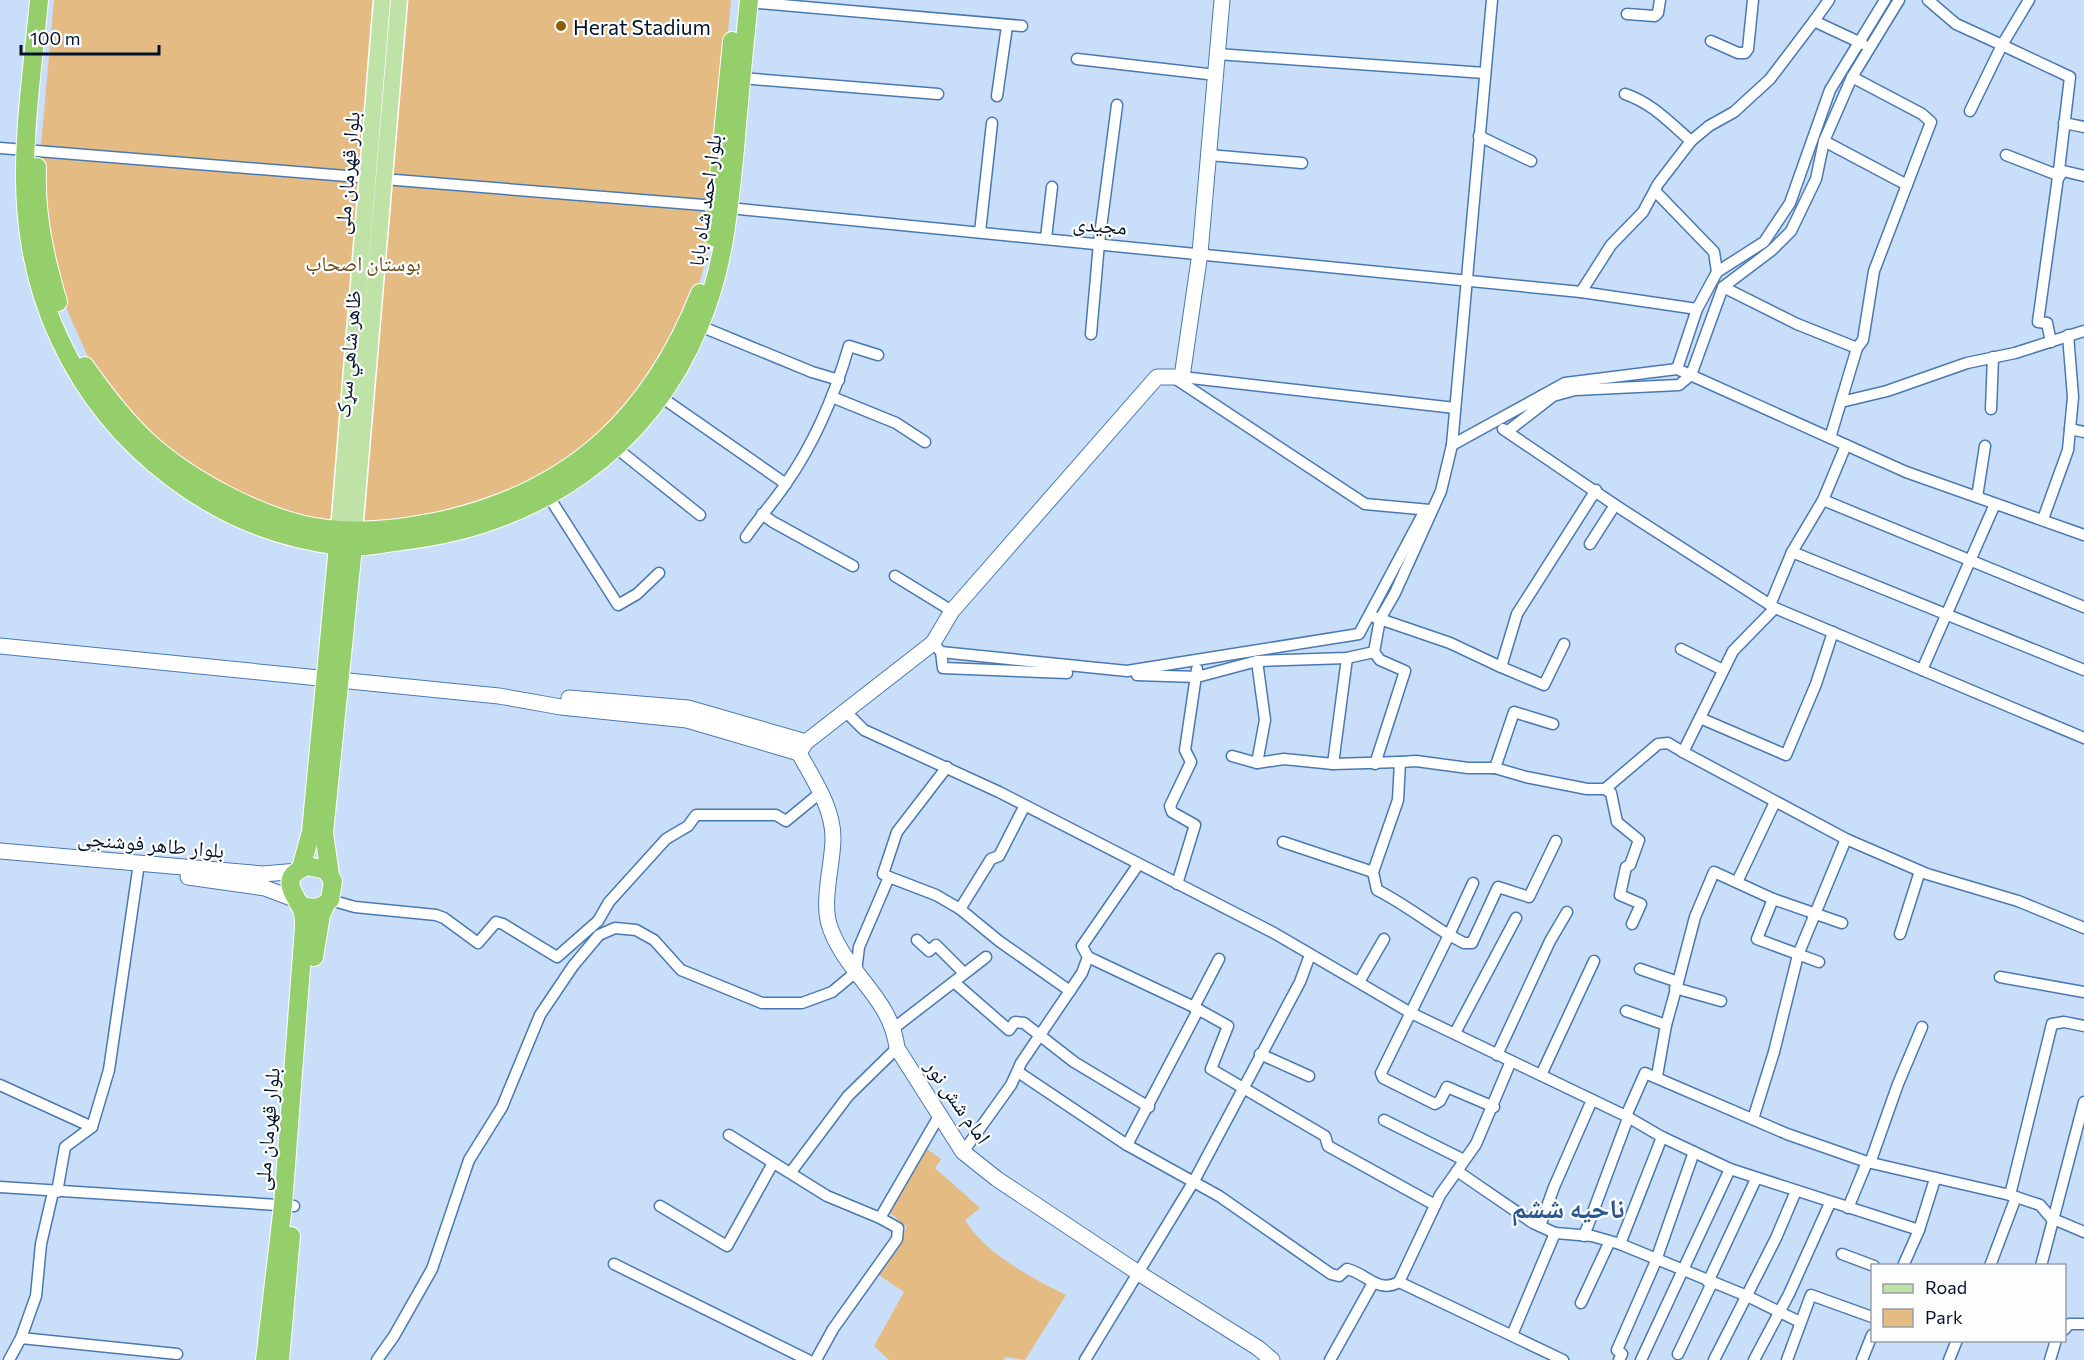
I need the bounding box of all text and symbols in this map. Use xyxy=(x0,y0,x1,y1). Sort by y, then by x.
place label: Herat Stadium xyxy=(573,14,711,39)
scale bar xyxy=(21,18,159,56)
marker: Herat Stadium xyxy=(554,19,568,33)
text: 100 m xyxy=(30,27,80,49)
street label: بلوار قهرمان ملی xyxy=(328,110,366,236)
street label: بلوار احمد شاه بابا xyxy=(682,133,726,268)
street label: مجیدی xyxy=(1072,209,1128,240)
park label: بوستان اصحاب xyxy=(305,250,421,276)
street label: ظاهر شاهي سړک xyxy=(329,289,370,419)
street label: بلوار طاهر فوشنجی xyxy=(76,824,225,864)
street label: امام شش نور xyxy=(918,1053,997,1150)
street label: بلوار قهرمان ملی xyxy=(248,1066,286,1192)
district label: ناحیه ششم xyxy=(1512,1191,1624,1227)
legend xyxy=(1871,1264,2066,1342)
text: Road xyxy=(1925,1276,1967,1298)
text: Park xyxy=(1925,1306,1963,1328)

